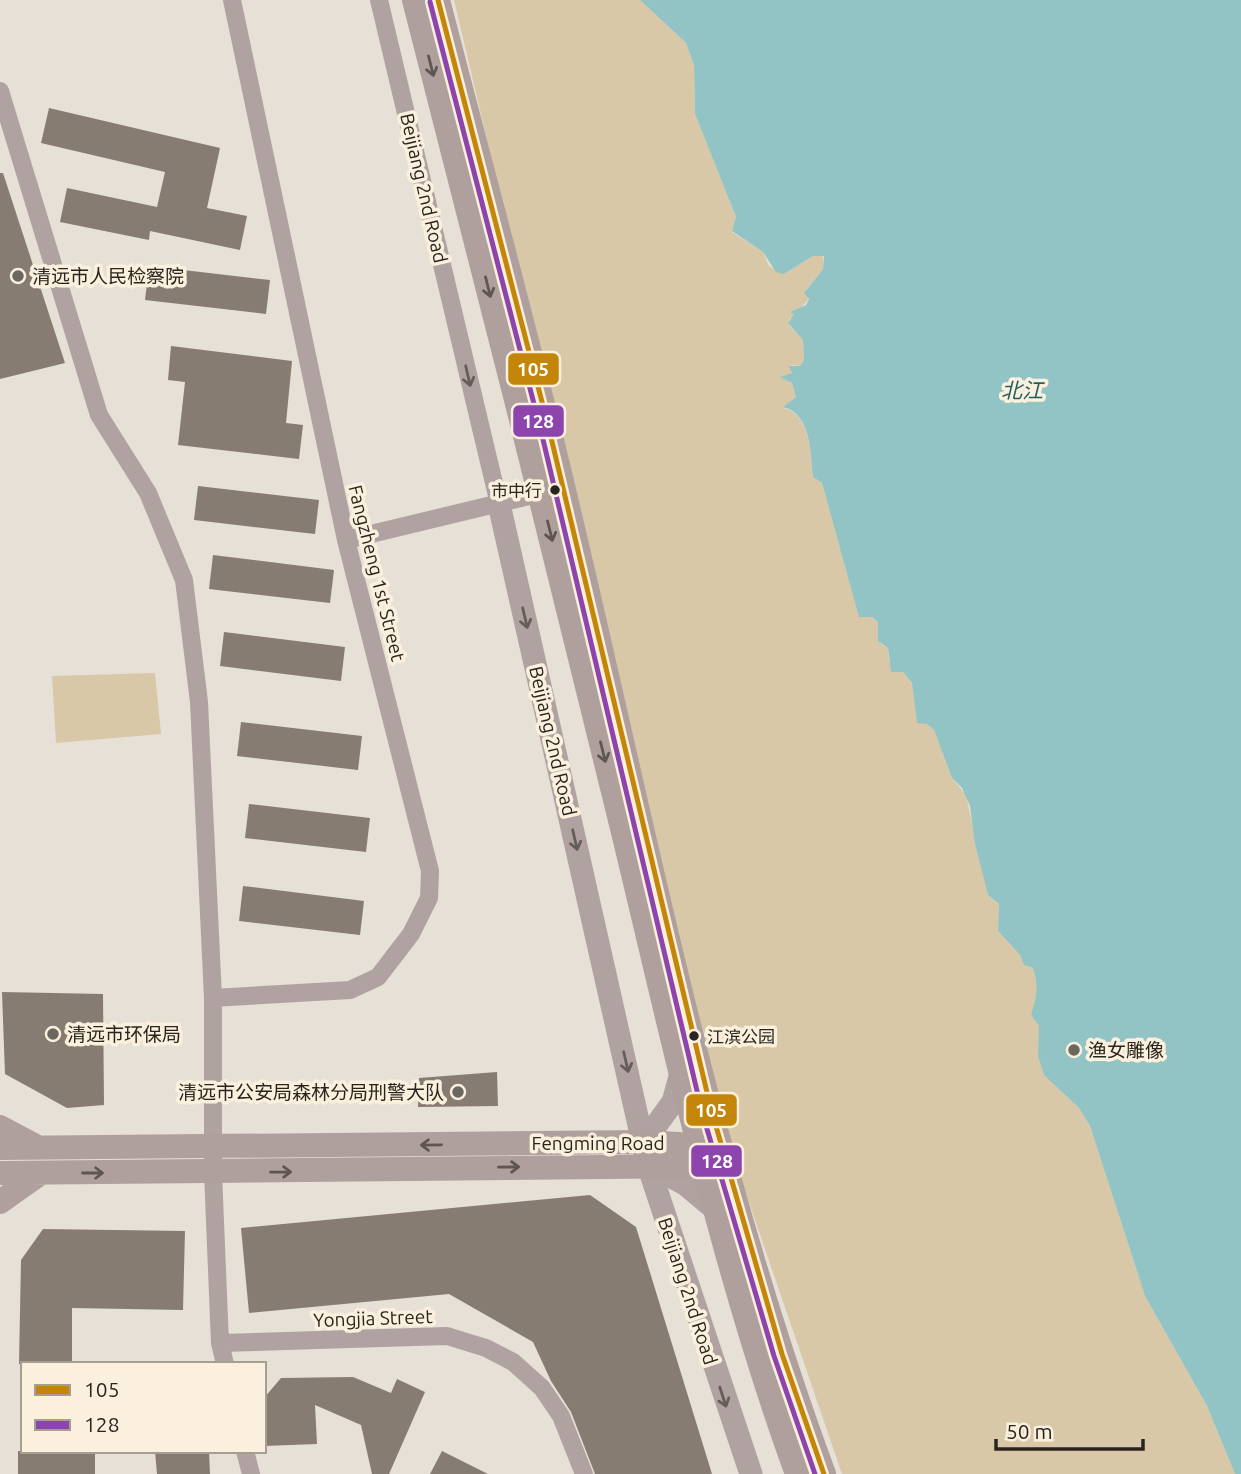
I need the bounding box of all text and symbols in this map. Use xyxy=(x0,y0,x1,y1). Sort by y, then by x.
one-way arrow xyxy=(425,54,438,77)
street label: Beijiang 2nd Road xyxy=(396,111,452,265)
place label: 清远市人民检察院 xyxy=(32,265,184,287)
marker: 清远市人民检察院 xyxy=(10,268,26,284)
one-way arrow xyxy=(482,275,495,297)
line badge: 105 xyxy=(507,352,560,386)
text: 105 xyxy=(517,358,549,380)
one-way arrow xyxy=(462,364,476,387)
water label: 北江 xyxy=(1001,378,1045,402)
line badge: 128 xyxy=(512,404,565,438)
text: 128 xyxy=(522,410,554,432)
place label: 市中行 xyxy=(491,481,542,500)
street label: Fangzheng 1st Street xyxy=(344,483,410,664)
marker: 市中行 xyxy=(548,483,562,497)
one-way arrow xyxy=(544,519,557,542)
one-way arrow xyxy=(518,606,532,629)
street label: Beijiang 2nd Road xyxy=(525,664,581,818)
one-way arrow xyxy=(597,740,610,763)
one-way arrow xyxy=(569,828,582,851)
place label: 清远市环保局 xyxy=(67,1023,181,1045)
marker: 清远市环保局 xyxy=(45,1026,61,1042)
place label: 江滨公园 xyxy=(707,1027,775,1046)
marker: 江滨公园 xyxy=(687,1029,701,1043)
place label: 渔女雕像 xyxy=(1088,1039,1164,1061)
marker: 渔女雕像 xyxy=(1066,1042,1082,1058)
one-way arrow xyxy=(619,1050,633,1073)
place label: 清远市公安局森林分局刑警大队 xyxy=(178,1081,444,1103)
marker: 清远市公安局森林分局刑警大队 xyxy=(450,1084,466,1100)
line badge: 105 xyxy=(685,1093,738,1127)
text: 105 xyxy=(695,1099,727,1121)
street label: Fengming Road xyxy=(531,1132,665,1154)
one-way arrow xyxy=(420,1138,443,1152)
line badge: 128 xyxy=(690,1144,743,1178)
text: 128 xyxy=(701,1150,733,1172)
one-way arrow xyxy=(497,1160,520,1174)
one-way arrow xyxy=(269,1165,292,1178)
one-way arrow xyxy=(81,1166,104,1180)
street label: Beijiang 2nd Road xyxy=(654,1215,722,1367)
street label: Yongjia Street xyxy=(313,1305,434,1331)
legend xyxy=(21,1362,266,1453)
text: 105 xyxy=(84,1377,120,1401)
one-way arrow xyxy=(718,1386,730,1408)
scale bar xyxy=(996,1408,1143,1452)
text: 128 xyxy=(84,1412,120,1436)
text: 50 m xyxy=(1006,1419,1053,1443)

